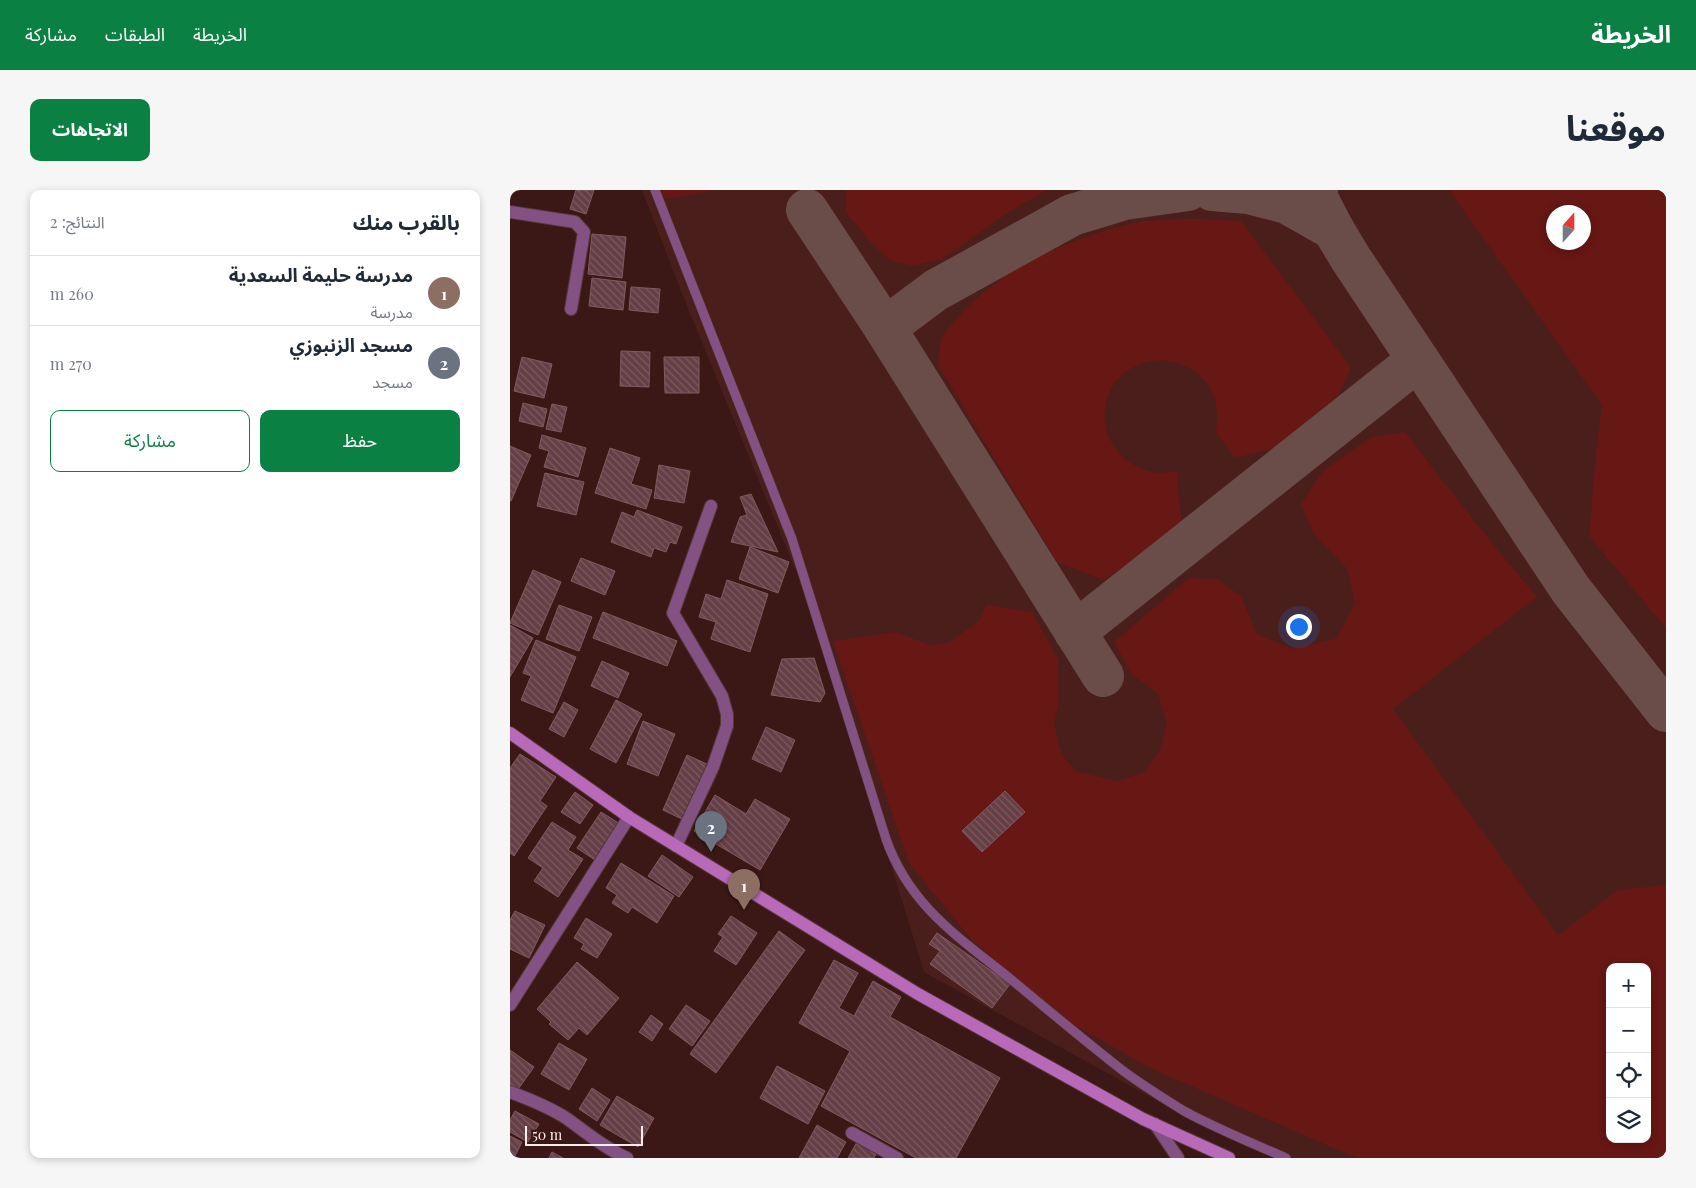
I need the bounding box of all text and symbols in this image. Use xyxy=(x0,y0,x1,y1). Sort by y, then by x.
text: الخريطة xyxy=(1591,17,1671,49)
text: مشاركة xyxy=(25,22,77,46)
text: الطبقات xyxy=(105,22,165,46)
text: الخريطة xyxy=(193,22,247,46)
button: الاتجاهات xyxy=(30,99,150,161)
text: موقعنا xyxy=(1566,103,1666,150)
north arrow xyxy=(1546,205,1591,250)
text: بالقرب منك xyxy=(353,207,460,235)
text: النتائج: 2 xyxy=(50,211,105,232)
text: مدرسة حليمة السعدية xyxy=(229,261,413,287)
text: 260 m xyxy=(50,283,94,304)
text: 1 xyxy=(441,283,447,304)
text: مدرسة xyxy=(370,301,413,322)
text: مسجد الزنبوزي xyxy=(289,331,413,357)
text: 270 m xyxy=(50,353,92,374)
text: 2 xyxy=(440,353,448,374)
text: مسجد xyxy=(372,371,413,392)
button: مشاركة xyxy=(50,410,250,472)
button: حفظ xyxy=(260,410,460,472)
your location xyxy=(1286,614,1312,640)
pin: 2 xyxy=(695,811,727,852)
pin: 1 xyxy=(728,869,760,910)
map controls xyxy=(1606,963,1651,1143)
button: + xyxy=(1606,963,1651,1008)
button: − xyxy=(1606,1008,1651,1053)
button: locate xyxy=(1606,1053,1651,1098)
button: layers xyxy=(1606,1098,1651,1143)
scale bar xyxy=(525,1123,642,1146)
text: 50 m xyxy=(532,1125,562,1144)

